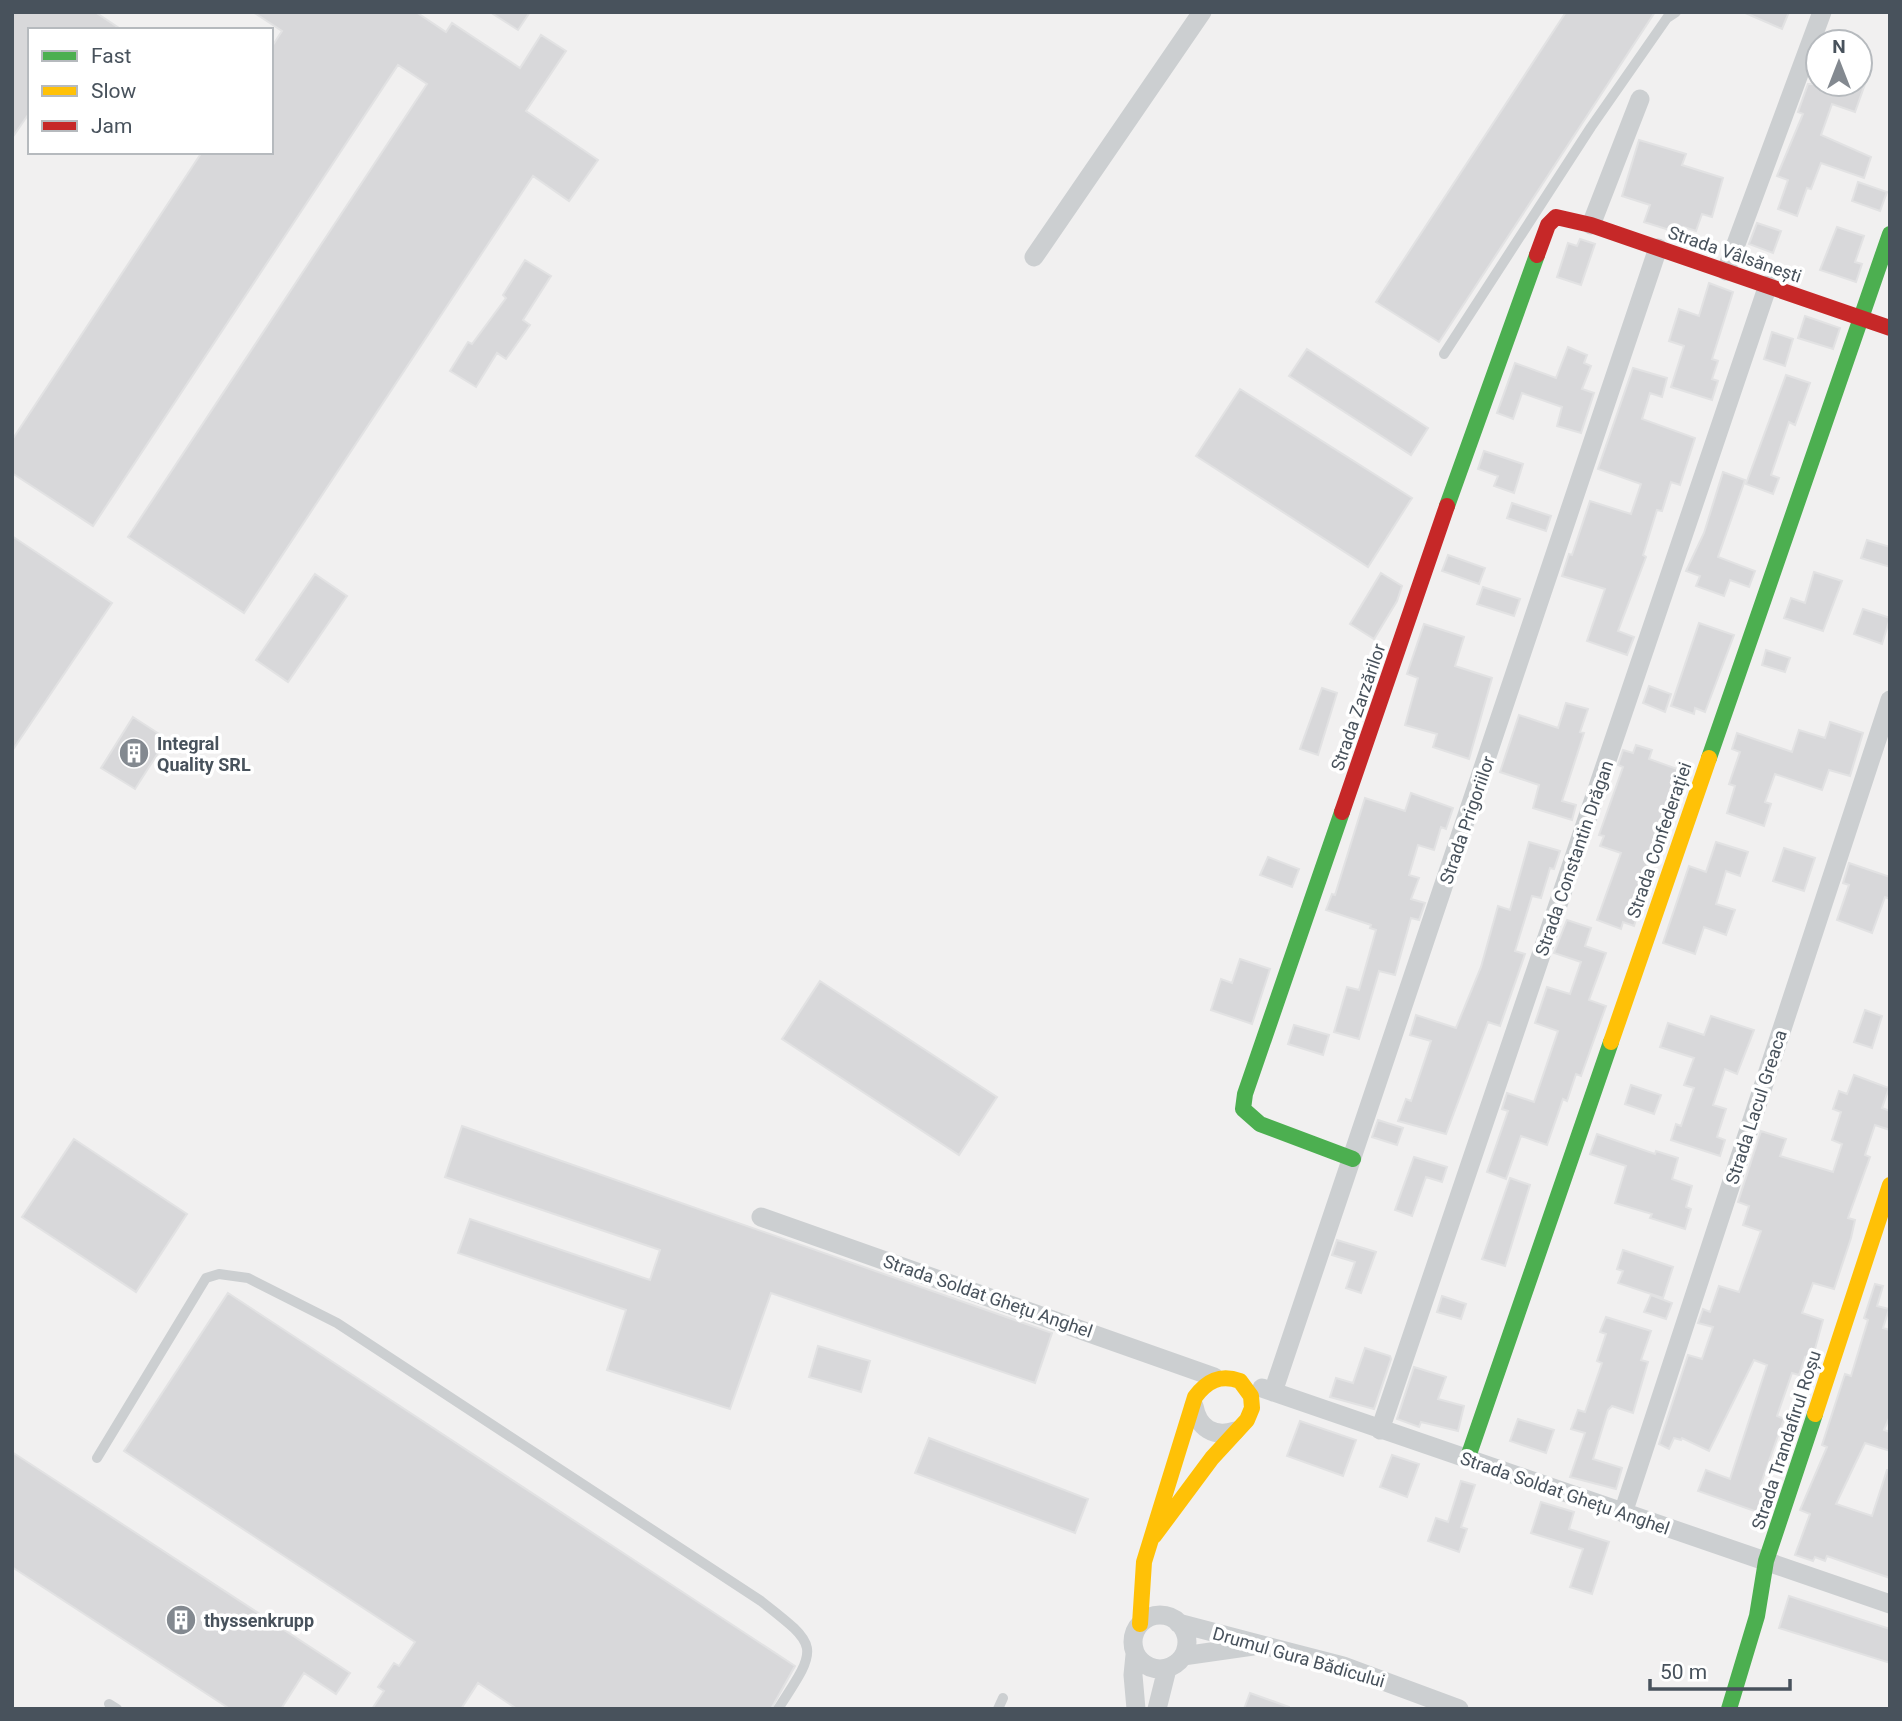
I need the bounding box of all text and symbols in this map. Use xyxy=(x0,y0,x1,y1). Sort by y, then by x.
legend xyxy=(28,28,273,154)
north arrow xyxy=(1804,28,1874,98)
text: N xyxy=(1832,35,1846,58)
text: Fast xyxy=(91,44,132,68)
text: Slow xyxy=(91,79,137,103)
text: Jam xyxy=(91,114,132,138)
street label: Strada Vâlsănești xyxy=(1665,221,1805,288)
street label: Strada Zarzărilor xyxy=(1326,641,1390,773)
place label: Integral Quality SRL xyxy=(157,733,251,775)
building icon: Integral Quality SRL xyxy=(117,736,151,770)
street label: Strada Prigoriilor xyxy=(1435,753,1499,887)
street label: Strada Constantin Drăgan xyxy=(1531,758,1617,958)
street label: Strada Confederației xyxy=(1622,759,1696,921)
street label: Strada Lacul Greaca xyxy=(1721,1027,1791,1187)
street label: Strada Soldat Ghețu Anghel xyxy=(880,1250,1095,1343)
street label: Strada Trandafirul Roșu xyxy=(1747,1348,1826,1533)
street label: Strada Soldat Ghețu Anghel xyxy=(1457,1447,1672,1540)
building icon: thyssenkrupp xyxy=(164,1603,198,1637)
place label: thyssenkrupp xyxy=(204,1610,314,1631)
street label: Drumul Gura Bădicului xyxy=(1210,1622,1388,1692)
scale bar xyxy=(1650,1648,1790,1692)
text: 50 m xyxy=(1660,1660,1707,1684)

